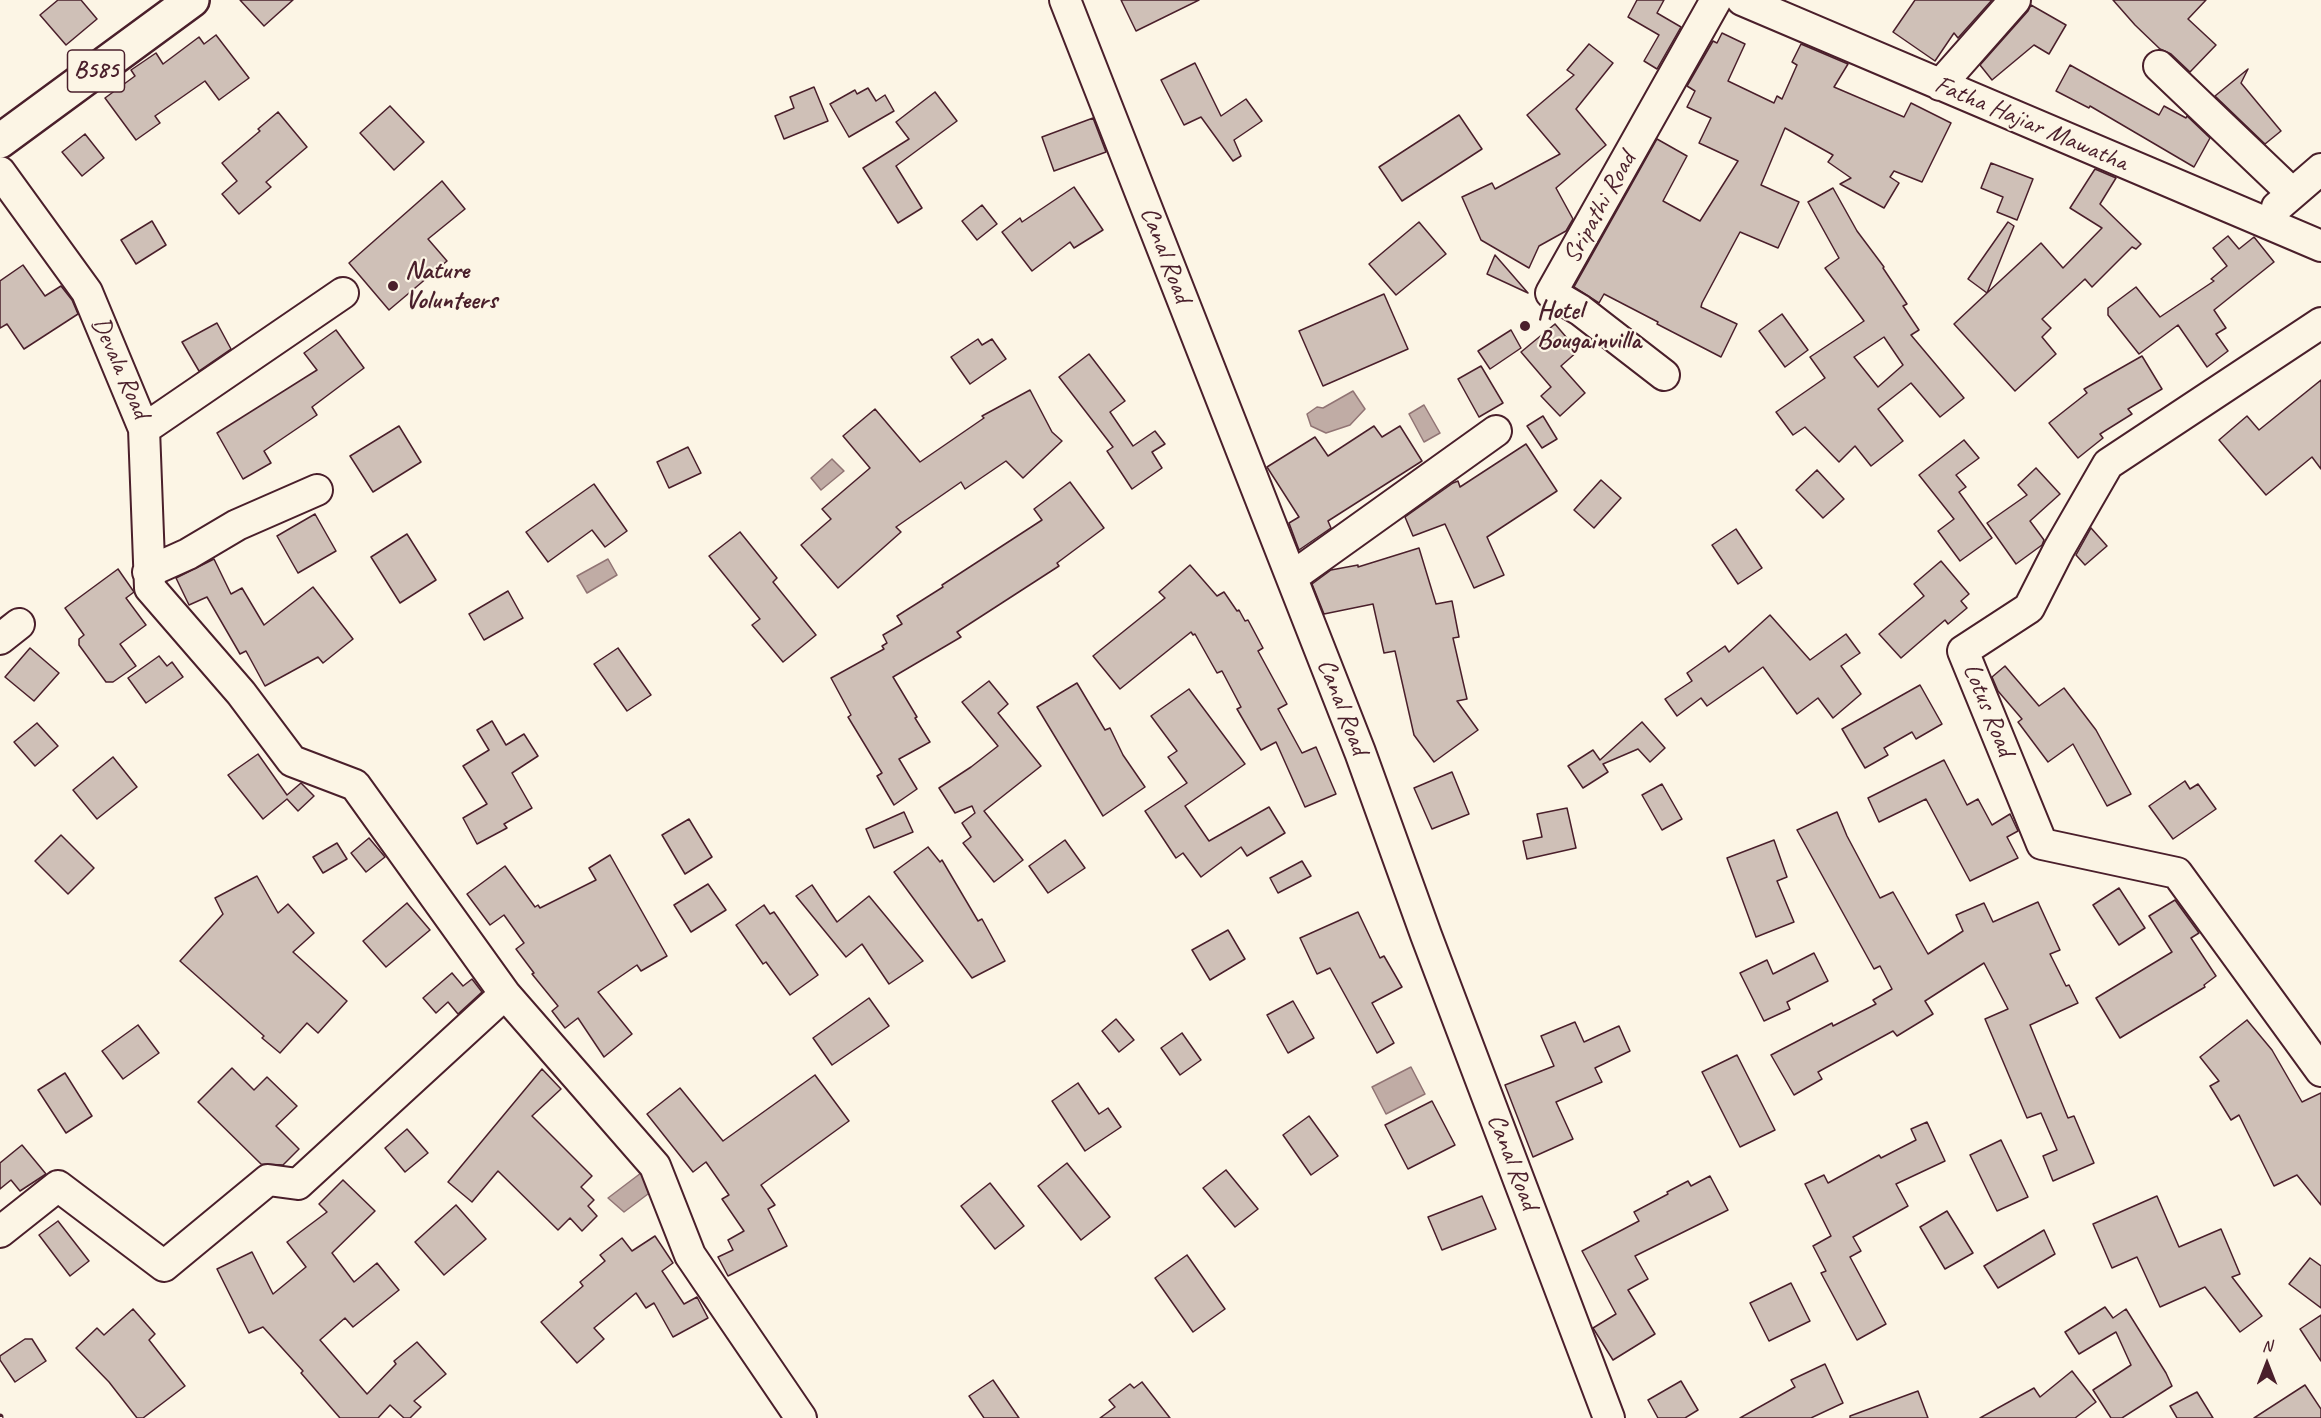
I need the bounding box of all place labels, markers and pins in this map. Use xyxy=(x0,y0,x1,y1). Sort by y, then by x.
place label: Nature Volunteers xyxy=(405,255,497,316)
marker: Nature Volunteers xyxy=(386,279,400,293)
place label: Hotel Bougainvilla xyxy=(1537,295,1641,356)
marker: Hotel Bougainvilla xyxy=(1518,319,1532,333)

